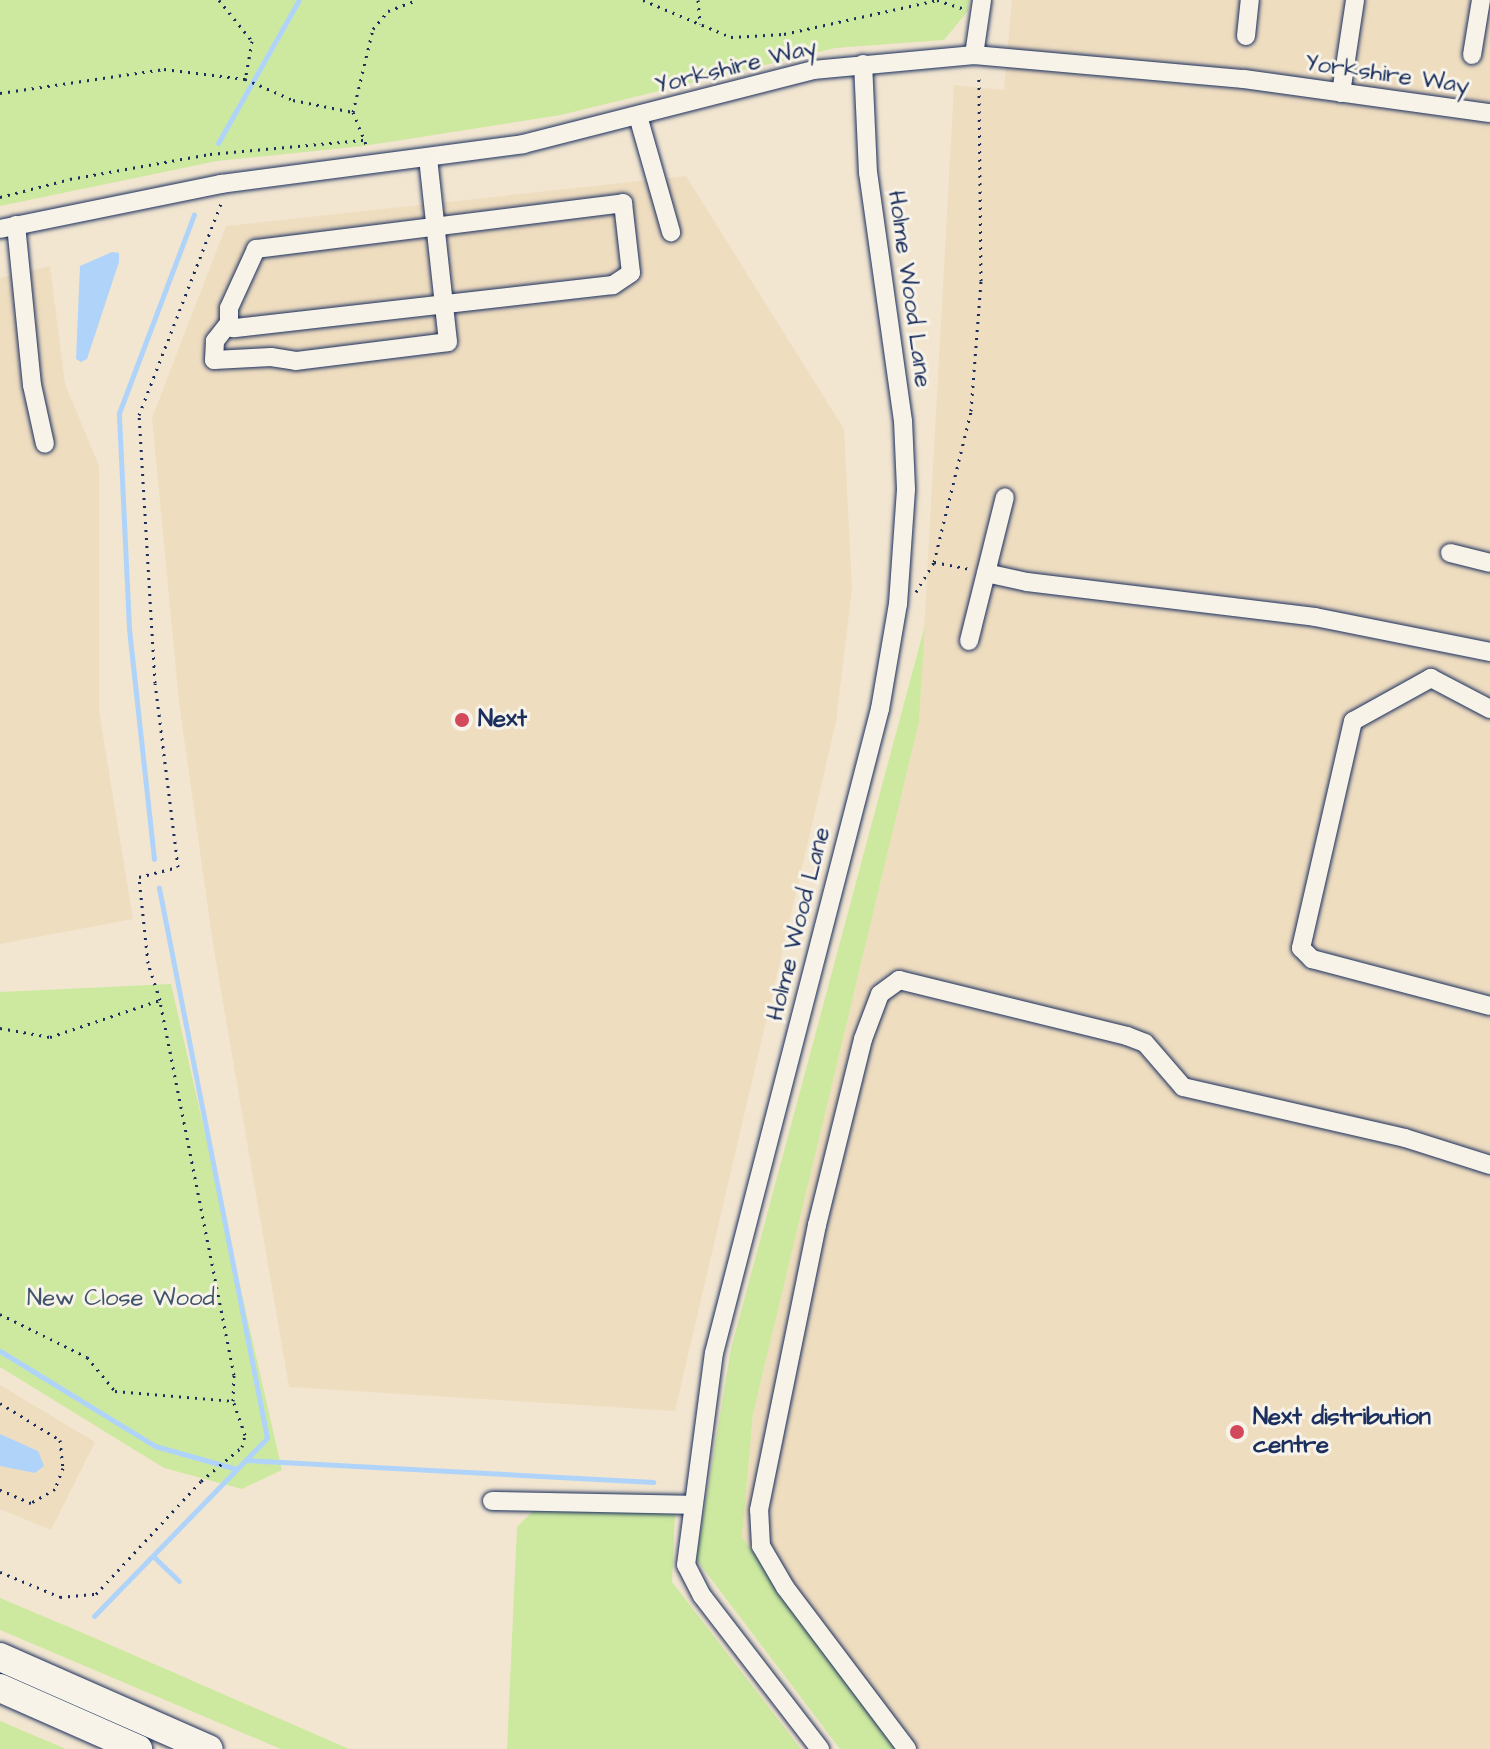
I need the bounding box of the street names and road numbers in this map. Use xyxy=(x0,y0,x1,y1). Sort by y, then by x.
street label: Yorkshire Way xyxy=(652,33,820,101)
street label: Yorkshire Way xyxy=(1303,49,1471,101)
street label: Holme Wood Lane xyxy=(881,189,937,389)
street label: Holme Wood Lane xyxy=(761,824,837,1024)

